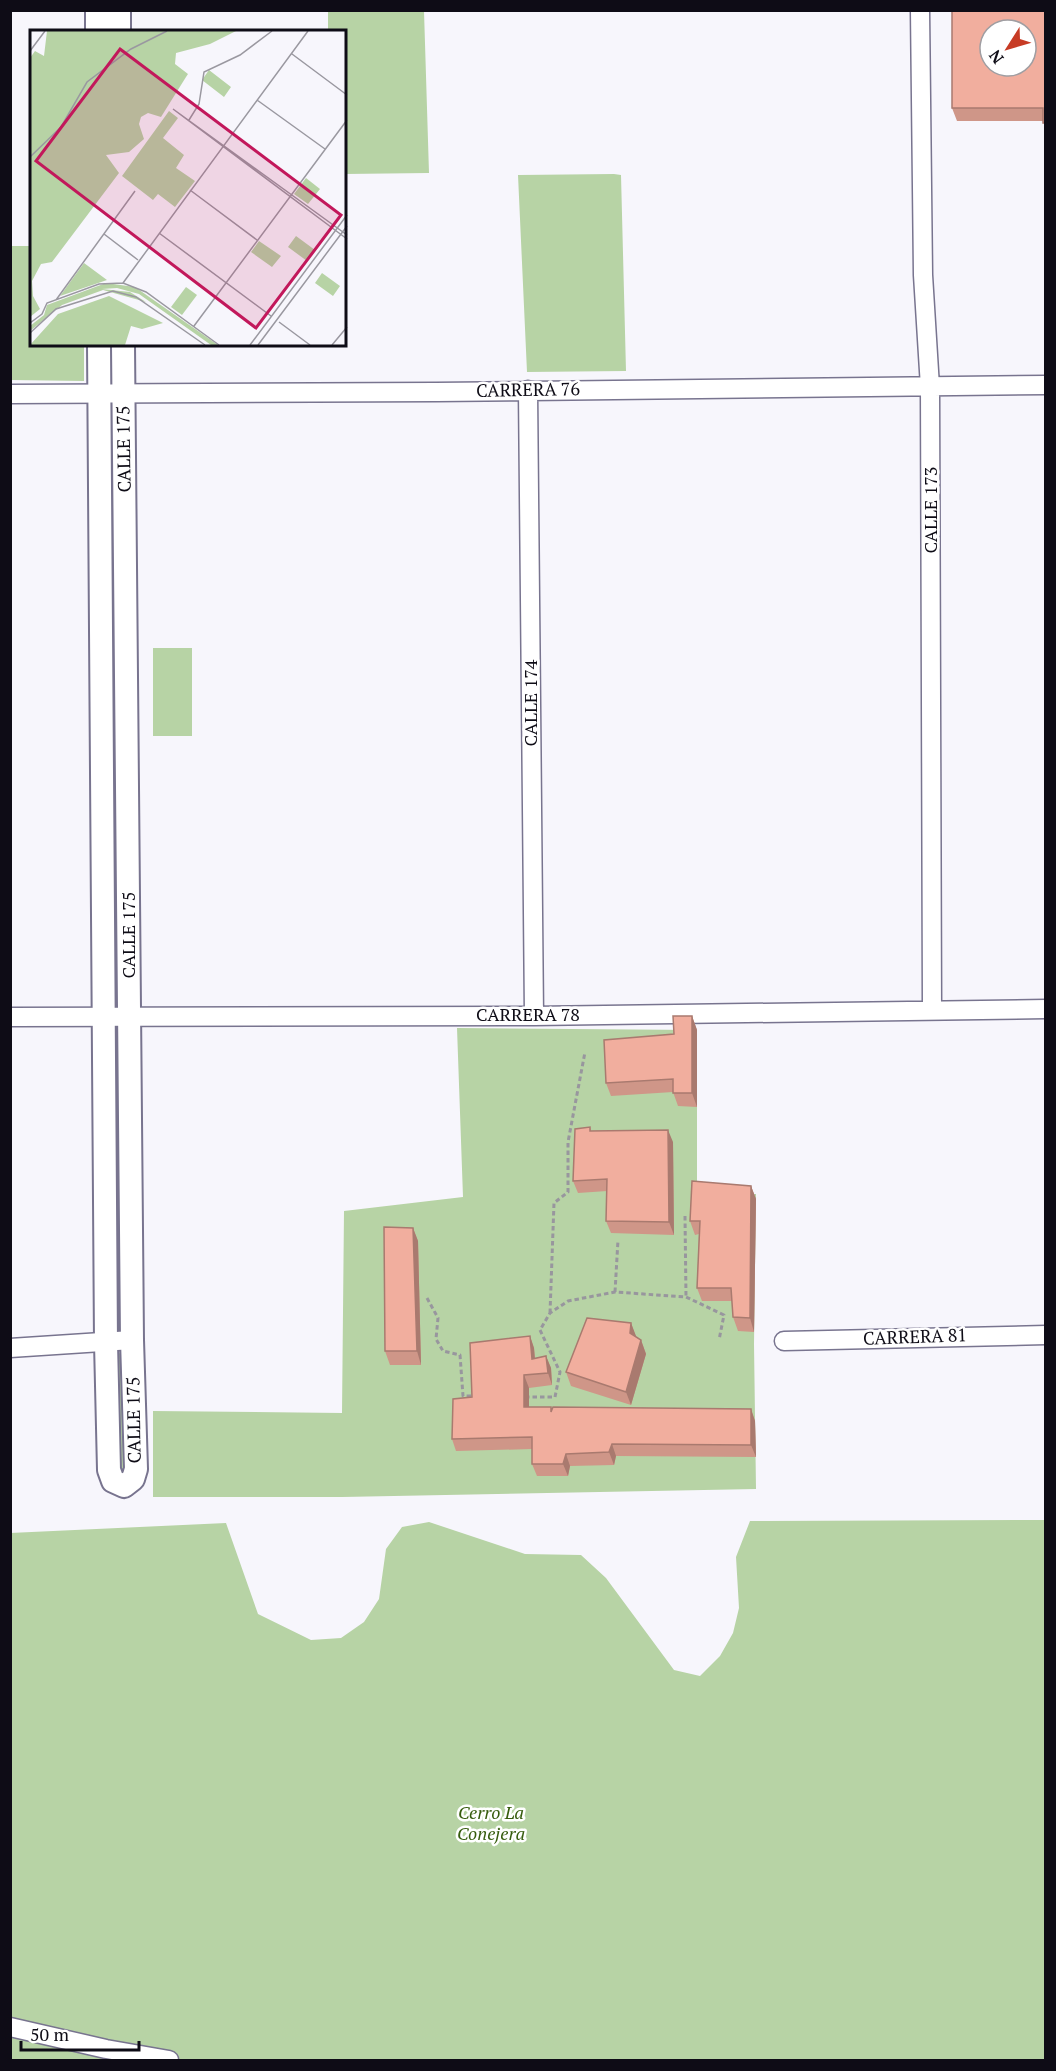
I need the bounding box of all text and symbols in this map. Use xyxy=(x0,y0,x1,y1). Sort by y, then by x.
north arrow xyxy=(978,18,1038,78)
inset map xyxy=(30,30,346,346)
text: N xyxy=(984,46,1008,68)
street label: CARRERA 76 xyxy=(476,376,581,402)
street label: CALLE 175 xyxy=(110,405,136,493)
street label: CALLE 173 xyxy=(918,467,942,553)
street label: CALLE 174 xyxy=(518,659,542,746)
street label: CALLE 175 xyxy=(116,892,140,978)
street label: CARRERA 78 xyxy=(476,1002,580,1026)
street label: CARRERA 81 xyxy=(863,1322,967,1350)
street label: CALLE 175 xyxy=(120,1376,146,1464)
park label: Cerro La Conejera xyxy=(457,1800,525,1845)
scale bar xyxy=(21,2014,140,2052)
text: 50 m xyxy=(30,2022,70,2046)

